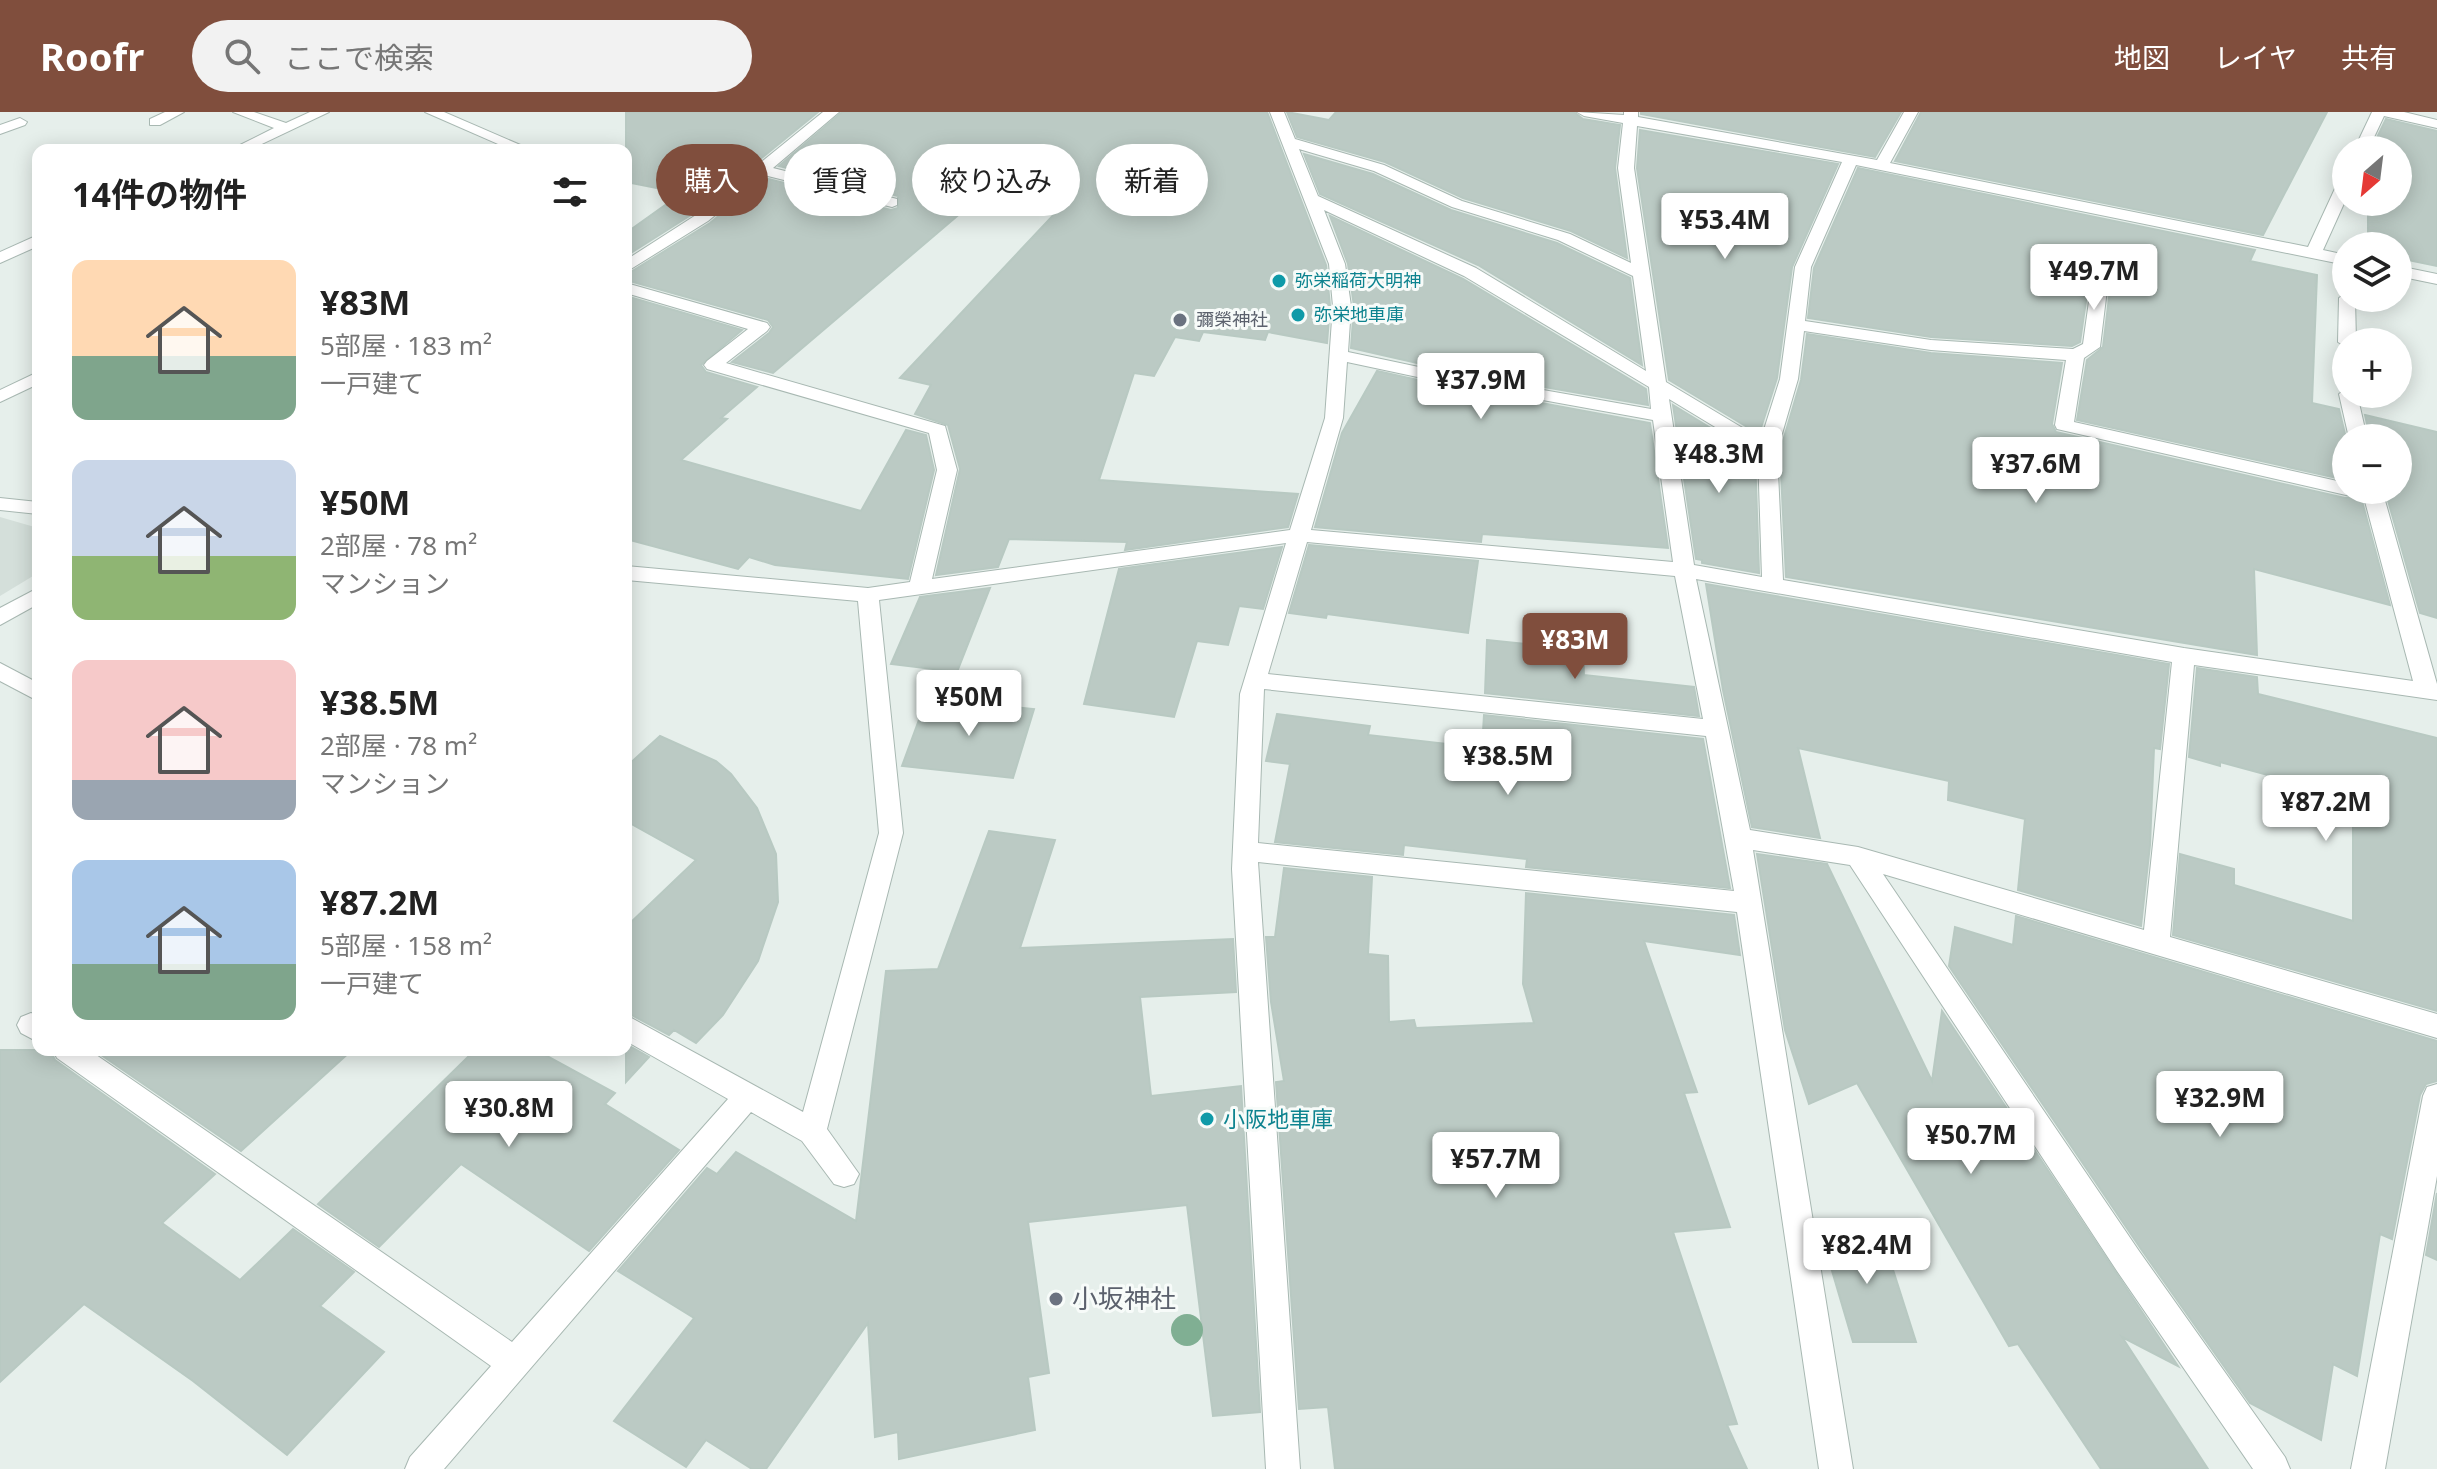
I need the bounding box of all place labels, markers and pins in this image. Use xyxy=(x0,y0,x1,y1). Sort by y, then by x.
pin: ¥53.4M xyxy=(1660,193,1790,261)
pin: ¥49.7M xyxy=(2029,244,2159,312)
place label: 弥栄稲荷大明神 xyxy=(1295,268,1421,292)
marker: 弥栄稲荷大明神 xyxy=(1270,272,1288,290)
place label: 弥栄地車庫 xyxy=(1314,302,1404,326)
marker: 弥栄地車庫 xyxy=(1289,306,1307,324)
place label: 彌榮神社 xyxy=(1196,307,1268,331)
marker: 彌榮神社 xyxy=(1171,311,1189,329)
pin: ¥37.9M xyxy=(1416,353,1546,421)
pin: ¥48.3M xyxy=(1654,427,1784,495)
pin: ¥37.6M xyxy=(1971,437,2101,505)
pin: ¥83M xyxy=(1528,613,1622,681)
pin: ¥50M xyxy=(922,670,1016,738)
pin: ¥38.5M xyxy=(1443,729,1573,797)
pin: ¥87.2M xyxy=(2261,775,2391,843)
pin: ¥32.9M xyxy=(2155,1071,2285,1139)
pin: ¥30.8M xyxy=(444,1081,574,1149)
place label: 小阪地車庫 xyxy=(1223,1103,1333,1133)
pin: ¥50.7M xyxy=(1906,1108,2036,1176)
marker: 小阪地車庫 xyxy=(1198,1110,1216,1128)
pin: ¥57.7M xyxy=(1431,1132,1561,1200)
pin: ¥82.4M xyxy=(1802,1218,1932,1286)
place label: 小坂神社 xyxy=(1072,1280,1176,1316)
marker: 小坂神社 xyxy=(1047,1290,1065,1308)

